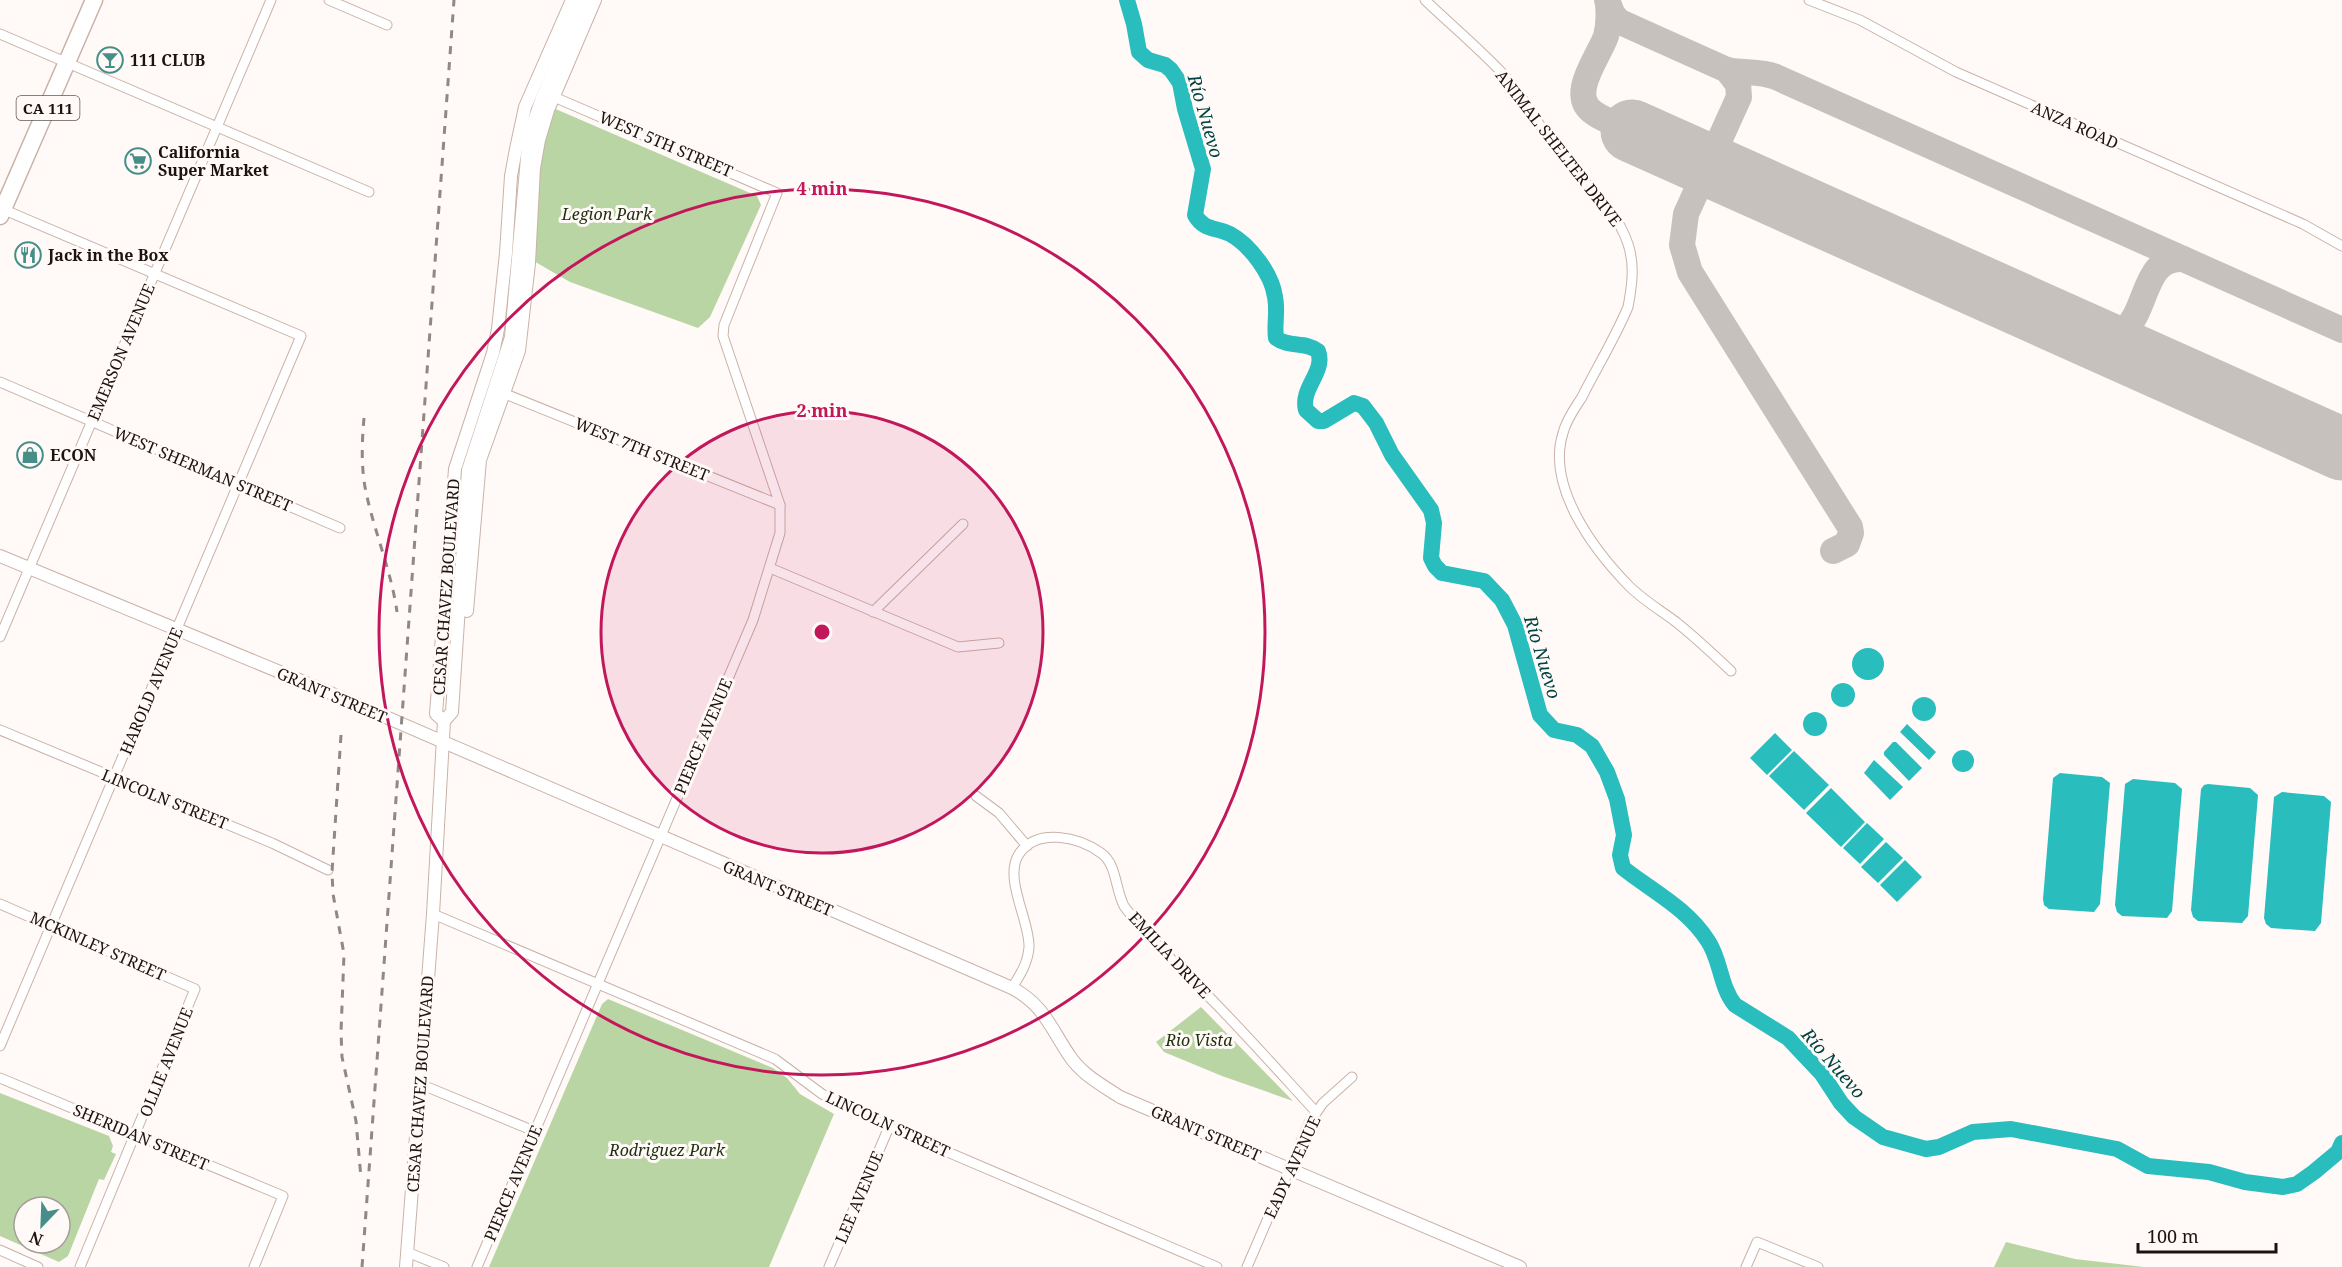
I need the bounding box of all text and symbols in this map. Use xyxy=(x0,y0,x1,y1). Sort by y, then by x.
bar icon: 111 CLUB xyxy=(95,45,125,75)
place label: 111 CLUB xyxy=(130,49,205,71)
street label: ANIMAL SHELTER DRIVE xyxy=(1491,65,1627,231)
water label: Río Nuevo xyxy=(1182,70,1229,161)
road number: CA 111 xyxy=(16,96,80,120)
street label: ANZA ROAD xyxy=(2028,96,2122,154)
street label: WEST 5TH STREET xyxy=(596,106,736,182)
place label: California Super Market xyxy=(158,141,269,181)
supermarket icon: California Super Market xyxy=(123,146,153,176)
text: 4 min xyxy=(797,176,847,200)
park label: Legion Park xyxy=(561,203,653,225)
restaurant icon: Jack in the Box xyxy=(13,240,43,270)
place label: Jack in the Box xyxy=(47,244,169,266)
street label: EMERSON AVENUE xyxy=(82,280,160,424)
text: 2 min xyxy=(797,398,847,422)
street label: WEST 7TH STREET xyxy=(572,412,713,486)
street label: WEST SHERMAN STREET xyxy=(110,421,296,517)
shop icon: ECON xyxy=(15,440,45,470)
place label: ECON xyxy=(50,444,97,466)
street label: CESAR CHAVEZ BOULEVARD xyxy=(427,478,465,696)
water label: Río Nuevo xyxy=(1519,611,1567,702)
centre of rings xyxy=(812,622,832,642)
street label: HAROLD AVENUE xyxy=(114,624,188,758)
street label: GRANT STREET xyxy=(273,662,391,728)
street label: PIERCE AVENUE xyxy=(669,675,737,797)
street label: LINCOLN STREET xyxy=(99,764,232,834)
street label: GRANT STREET xyxy=(719,855,837,921)
street label: MCKINLEY STREET xyxy=(27,906,169,986)
street label: EMILIA DRIVE xyxy=(1124,907,1216,1003)
street label: CESAR CHAVEZ BOULEVARD xyxy=(401,975,439,1193)
street label: OLLIE AVENUE xyxy=(134,1004,198,1120)
water label: Río Nuevo xyxy=(1796,1022,1871,1103)
park label: Rio Vista xyxy=(1164,1029,1233,1051)
street label: LINCOLN STREET xyxy=(822,1086,954,1162)
street label: SHERIDAN STREET xyxy=(70,1099,212,1176)
street label: GRANT STREET xyxy=(1147,1100,1265,1166)
street label: EADY AVENUE xyxy=(1259,1112,1325,1222)
street label: PIERCE AVENUE xyxy=(479,1122,547,1244)
park label: Rodriguez Park xyxy=(608,1139,726,1161)
street label: LEE AVENUE xyxy=(830,1147,888,1247)
north arrow xyxy=(12,1195,72,1255)
scale bar xyxy=(2138,1216,2276,1254)
text: 100 m xyxy=(2147,1224,2199,1248)
text: N xyxy=(26,1226,46,1251)

